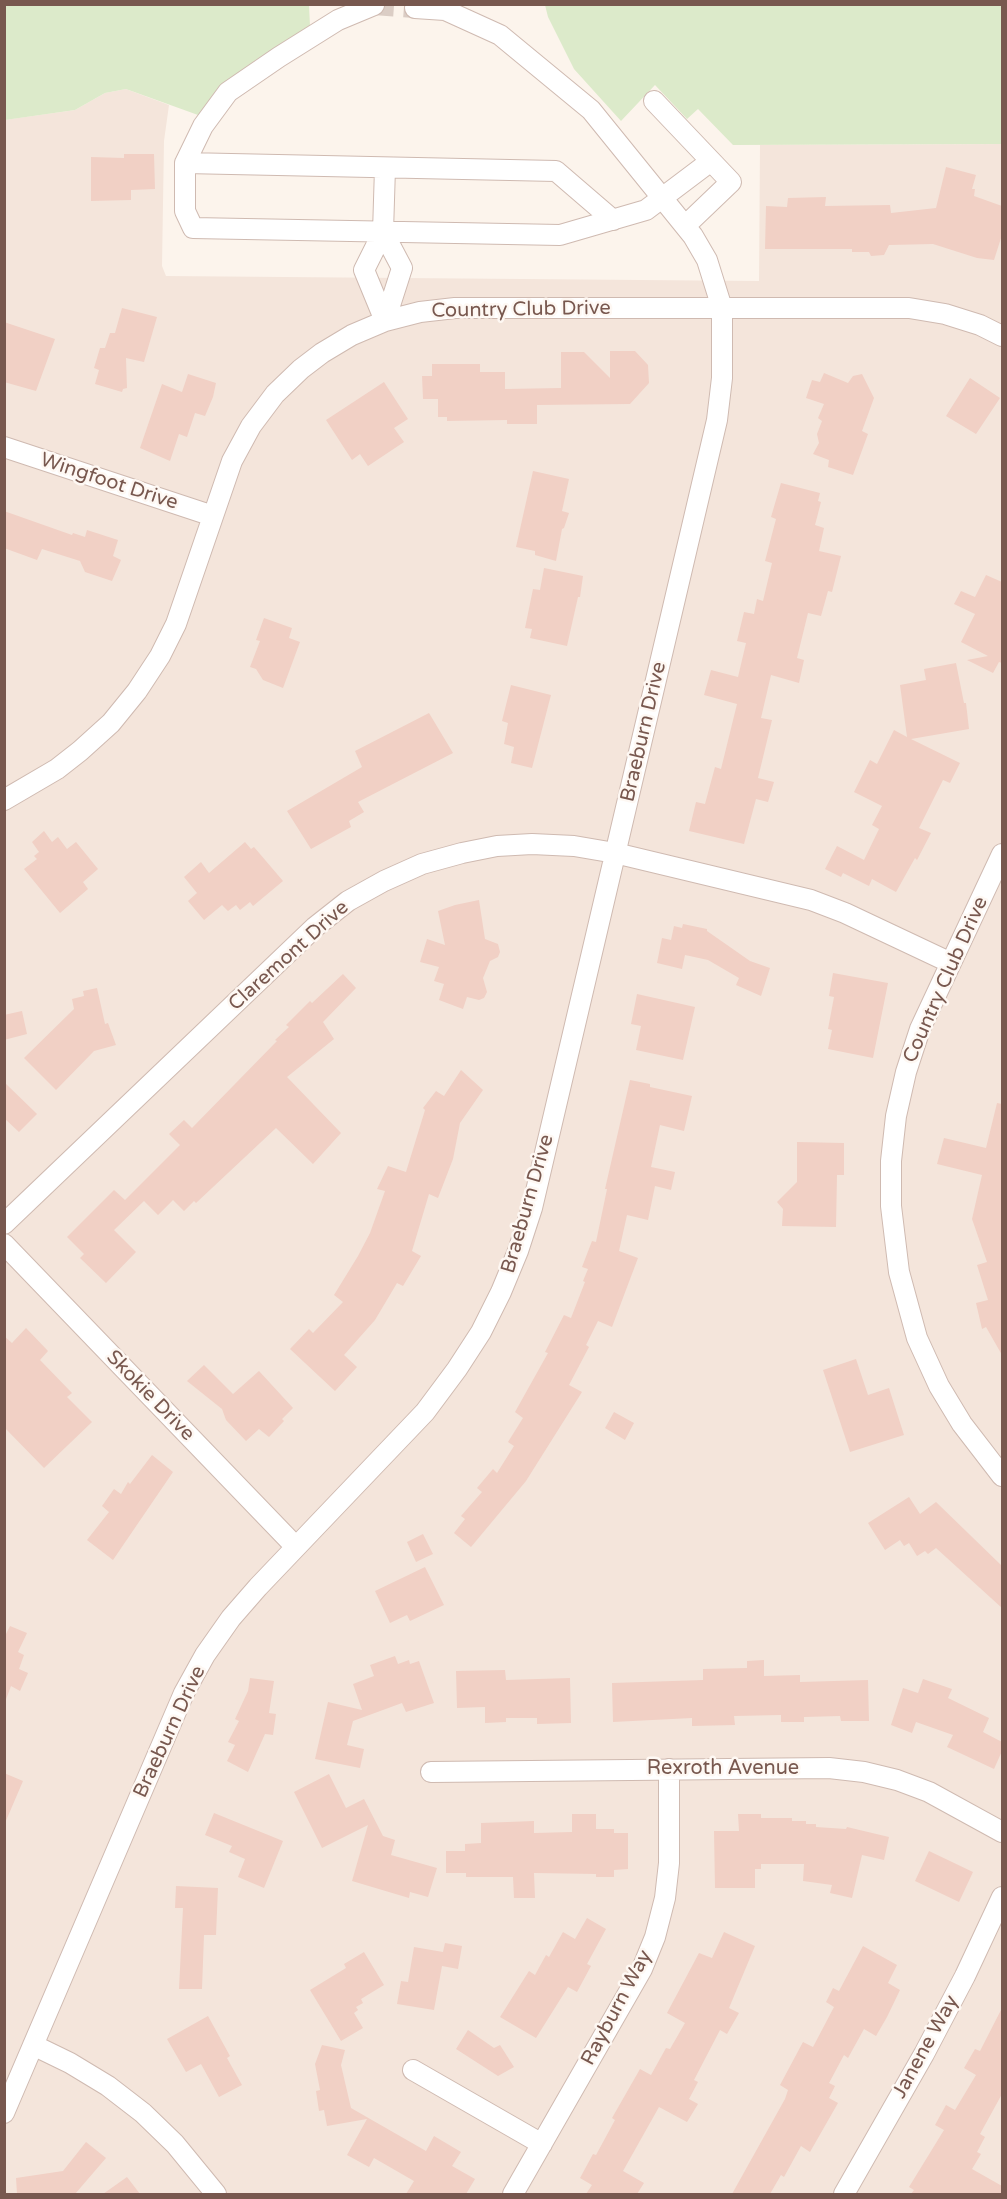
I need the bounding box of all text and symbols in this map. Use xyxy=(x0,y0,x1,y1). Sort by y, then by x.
street label: Country Club Drive xyxy=(431,296,611,324)
street label: Wingfoot Drive xyxy=(37,448,181,516)
street label: Braeburn Drive xyxy=(616,660,672,804)
street label: Country Club Drive xyxy=(899,893,993,1067)
street label: Claremont Drive xyxy=(224,896,354,1016)
street label: Braeburn Drive xyxy=(497,1132,559,1276)
street label: Skokie Drive xyxy=(101,1346,199,1446)
street label: Braeburn Drive xyxy=(129,1662,211,1802)
street label: Rexroth Avenue xyxy=(647,1757,799,1781)
street label: Rayburn Way xyxy=(577,1946,657,2070)
street label: Janene Way xyxy=(888,1991,964,2103)

